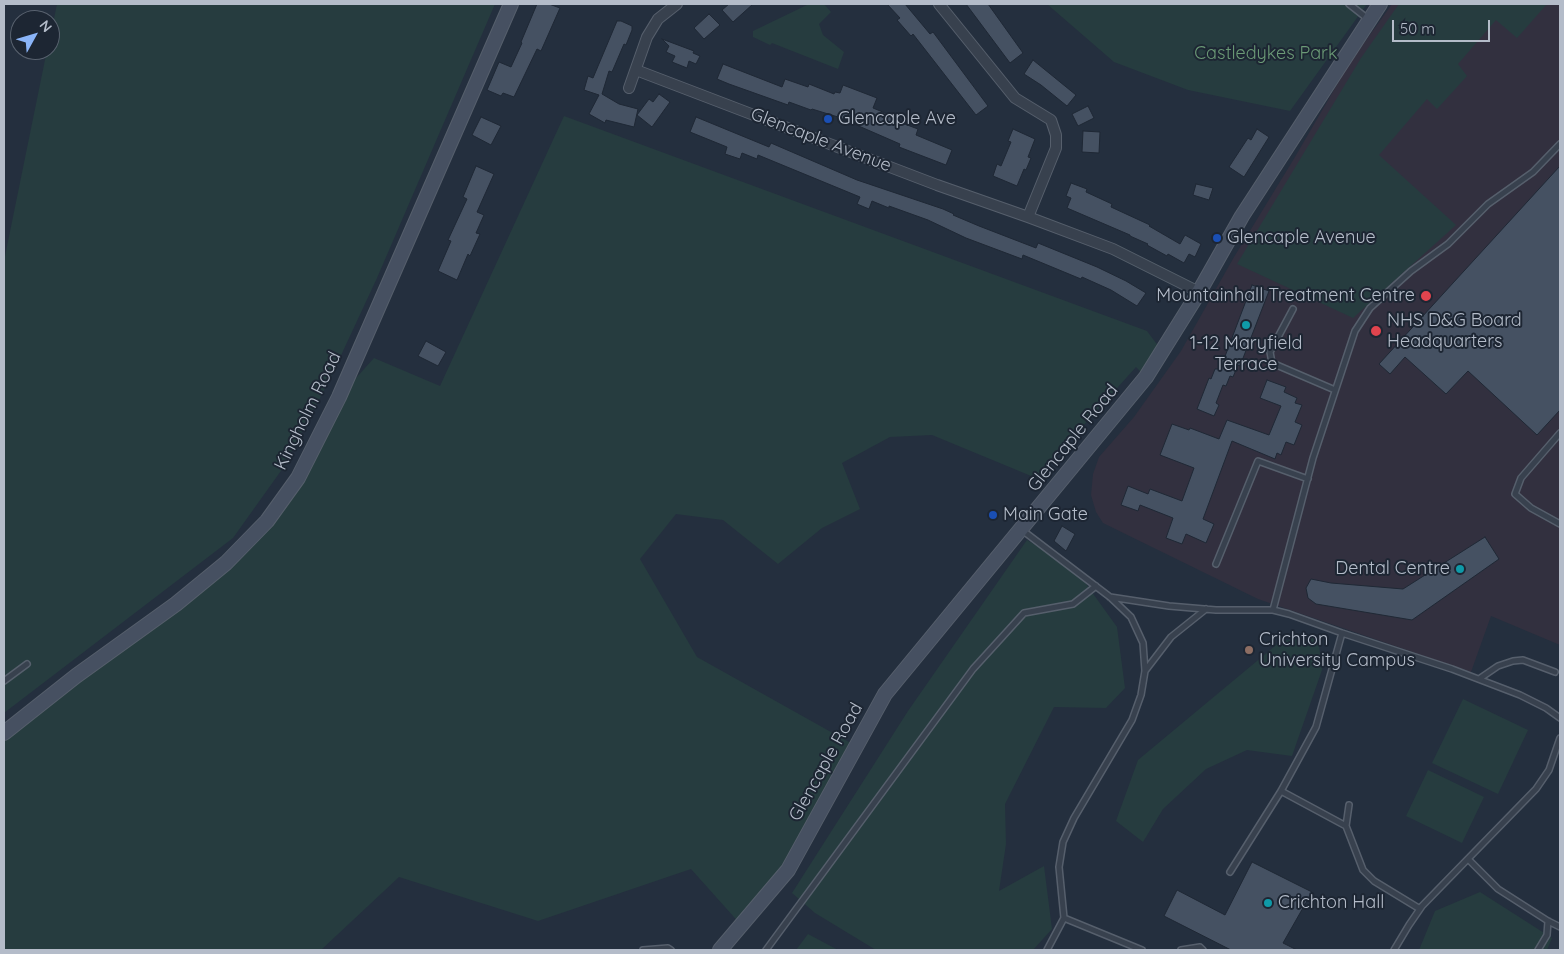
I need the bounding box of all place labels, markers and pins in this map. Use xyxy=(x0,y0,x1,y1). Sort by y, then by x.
place label: Glencaple Ave xyxy=(838,108,956,130)
marker: Glencaple Ave xyxy=(822,113,834,125)
place label: Glencaple Avenue xyxy=(1227,227,1376,249)
marker: Glencaple Avenue xyxy=(1211,232,1223,244)
place label: Mountainhall Treatment Centre xyxy=(1156,285,1415,307)
marker: Mountainhall Treatment Centre xyxy=(1419,289,1433,303)
place label: NHS D&G Board Headquarters xyxy=(1387,310,1522,352)
marker: 1-12 Maryfield Terrace xyxy=(1240,319,1252,331)
marker: NHS D&G Board Headquarters xyxy=(1369,324,1383,338)
place label: 1-12 Maryfield Terrace xyxy=(1190,333,1302,376)
place label: Main Gate xyxy=(1003,504,1088,526)
marker: Main Gate xyxy=(987,509,999,521)
place label: Dental Centre xyxy=(1335,558,1450,580)
marker: Dental Centre xyxy=(1454,563,1466,575)
place label: Crichton University Campus xyxy=(1259,629,1415,672)
marker: Crichton University Campus xyxy=(1243,644,1255,656)
place label: Crichton Hall xyxy=(1278,892,1384,914)
marker: Crichton Hall xyxy=(1262,897,1274,909)

